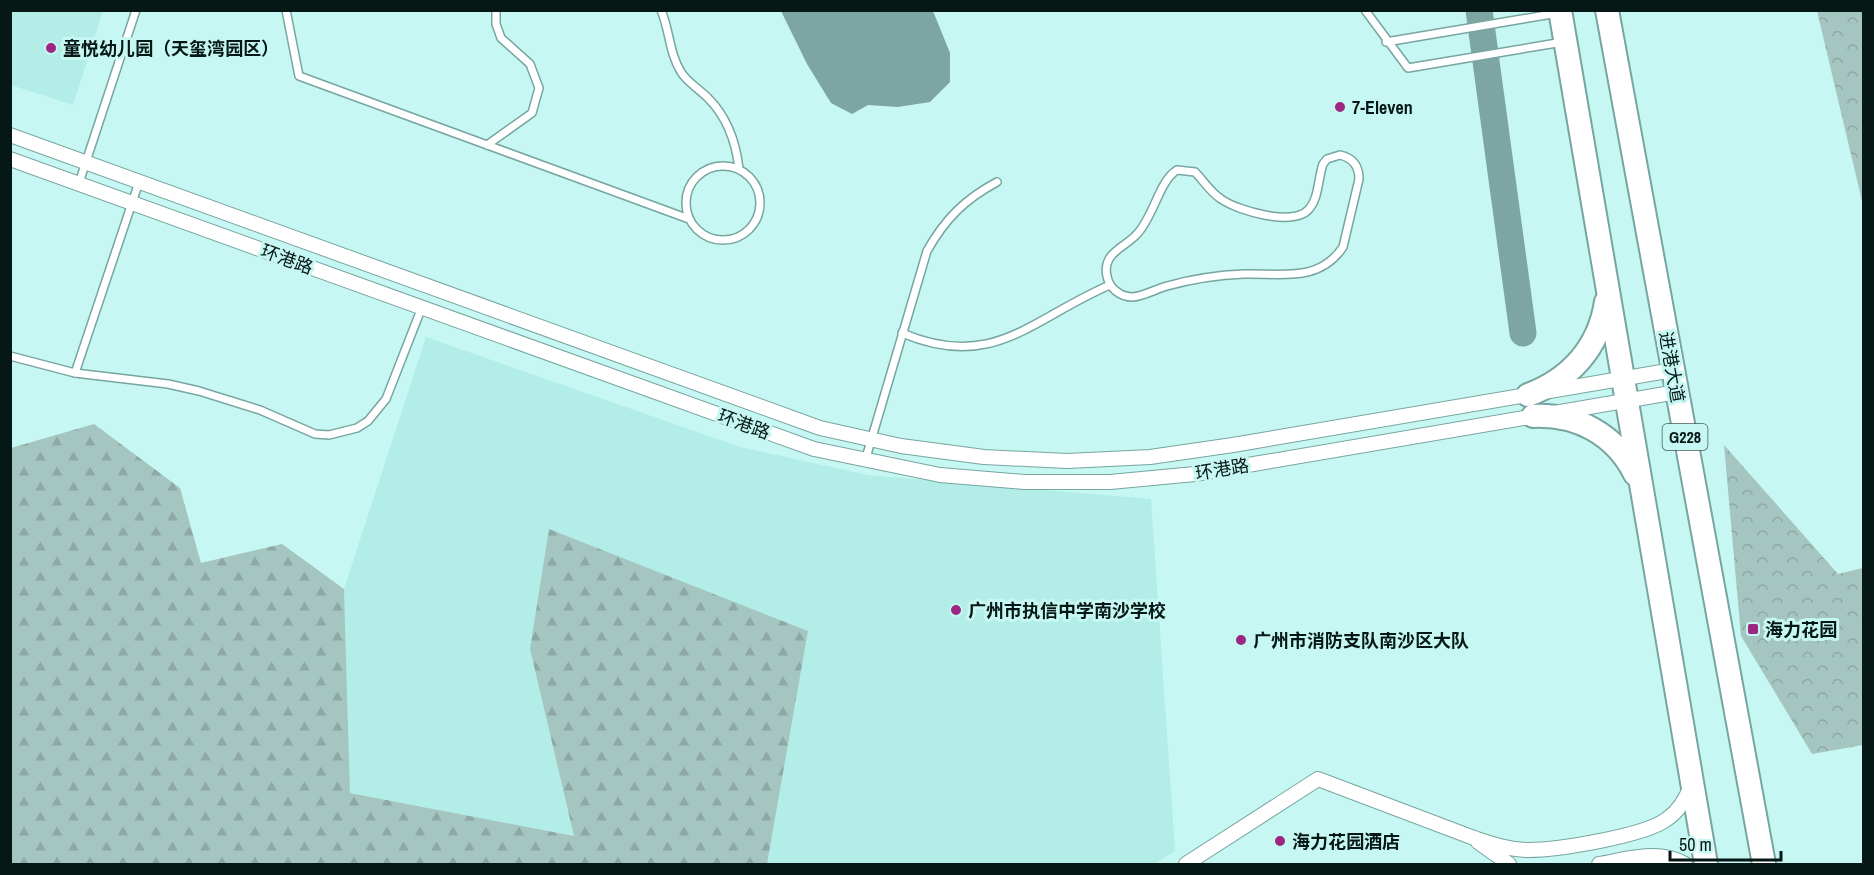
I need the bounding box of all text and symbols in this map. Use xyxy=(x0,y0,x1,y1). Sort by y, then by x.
place label: 童悦幼儿园（天玺湾园区） xyxy=(63,36,279,61)
marker: 童悦幼儿园（天玺湾园区） xyxy=(44,41,58,55)
place label: 7-Eleven xyxy=(1352,95,1413,120)
marker: 7-Eleven xyxy=(1333,100,1347,114)
street label: 环港路 xyxy=(257,238,317,280)
street label: 进港大道 xyxy=(1653,329,1691,405)
street label: 环港路 xyxy=(714,403,774,445)
road number: G228 xyxy=(1662,424,1708,450)
street label: 环港路 xyxy=(1193,452,1251,486)
place label: 广州市执信中学南沙学校 xyxy=(968,598,1166,623)
marker: 广州市执信中学南沙学校 xyxy=(949,603,963,617)
place label: 海力花园 xyxy=(1765,617,1837,642)
marker: 海力花园 xyxy=(1746,622,1760,636)
place label: 广州市消防支队南沙区大队 xyxy=(1253,628,1469,653)
marker: 广州市消防支队南沙区大队 xyxy=(1234,633,1248,647)
scale bar xyxy=(1670,824,1781,862)
place label: 海力花园酒店 xyxy=(1292,829,1400,854)
text: 50 m xyxy=(1679,832,1712,857)
marker: 海力花园酒店 xyxy=(1273,834,1287,848)

